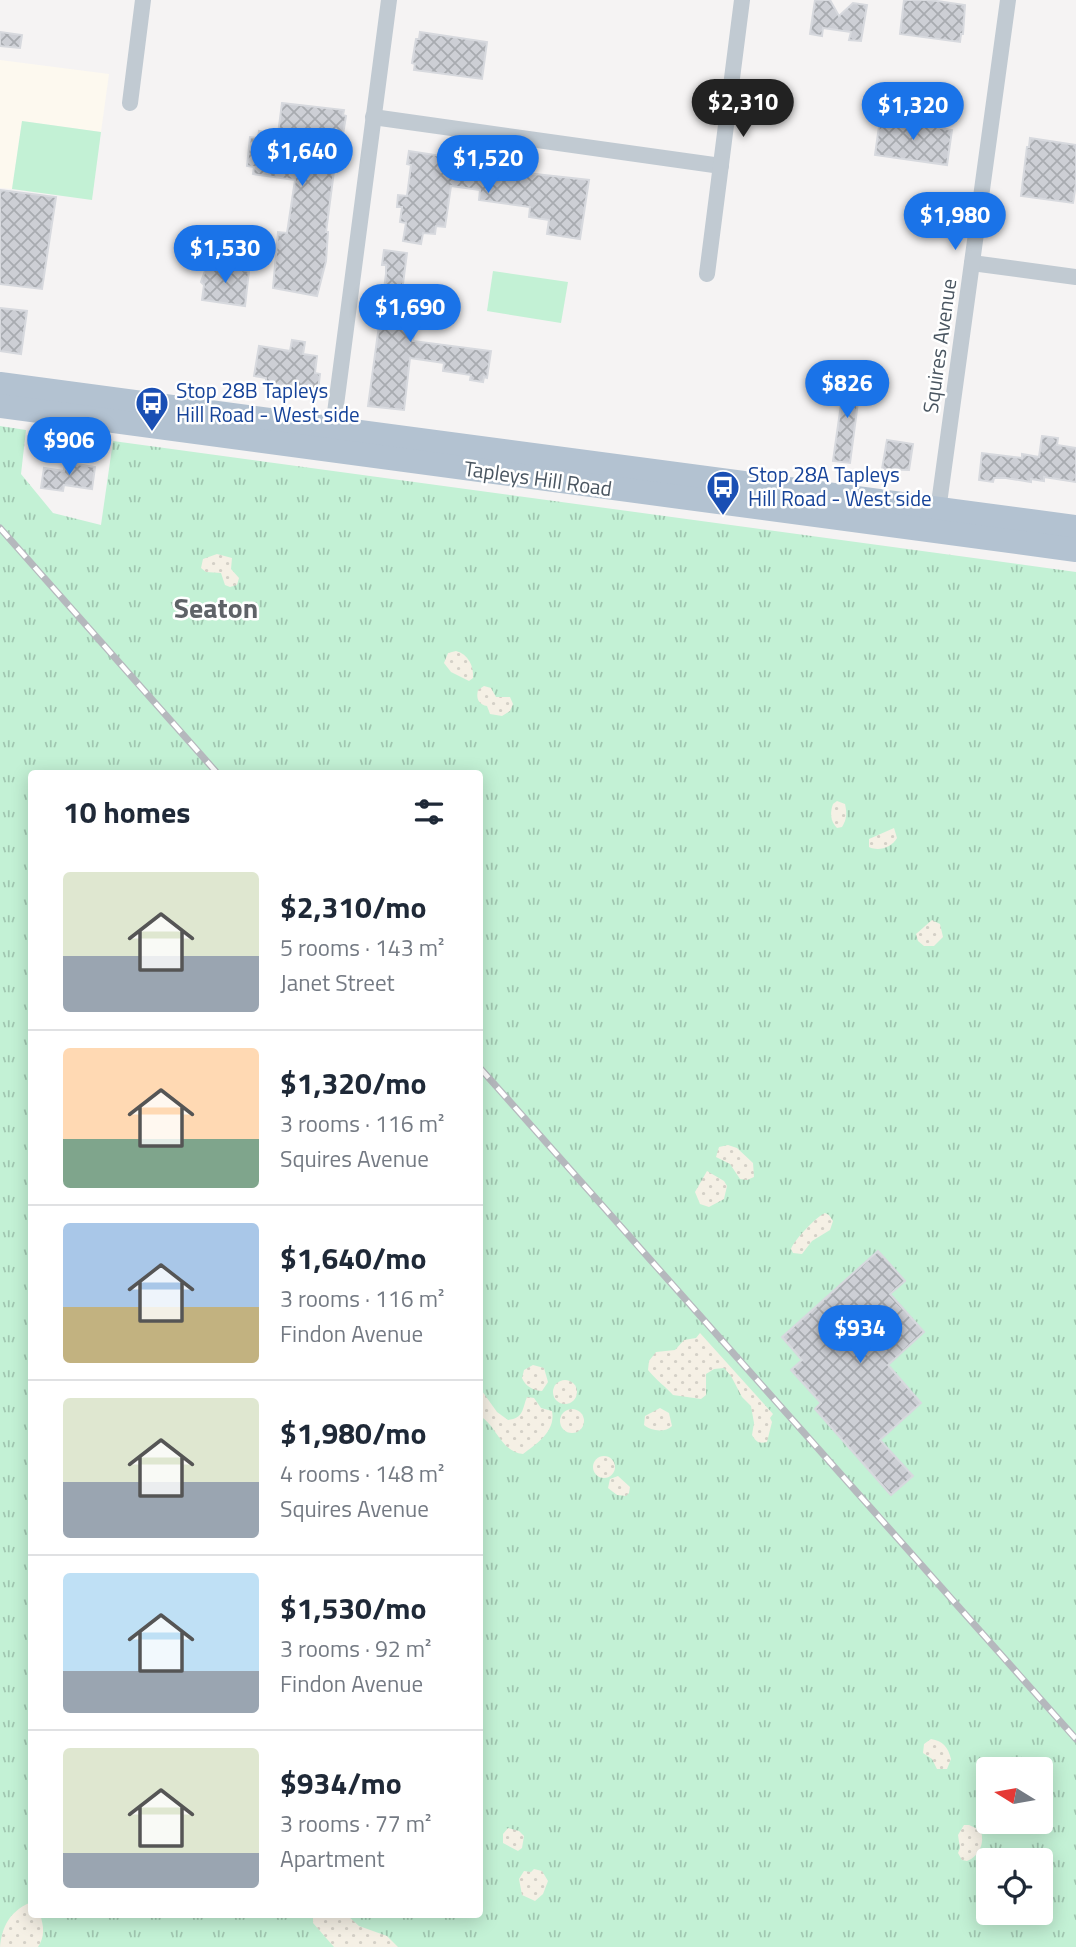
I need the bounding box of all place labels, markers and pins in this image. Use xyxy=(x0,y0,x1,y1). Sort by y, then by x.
pin: $2,310 xyxy=(686,80,800,139)
pin: $1,320 xyxy=(856,82,970,142)
pin: $1,640 xyxy=(245,128,359,188)
pin: $1,520 xyxy=(431,136,545,195)
pin: $1,980 xyxy=(898,192,1012,252)
pin: $1,530 xyxy=(168,226,282,285)
pin: $1,690 xyxy=(353,284,467,344)
pin: $826 xyxy=(806,360,888,420)
place label: Stop 28B Tapleys Hill Road - West side xyxy=(176,374,360,430)
bus stop icon: Stop 28B Tapleys Hill Road - West side xyxy=(133,384,171,433)
pin: $906 xyxy=(28,418,110,477)
place label: Stop 28A Tapleys Hill Road - West side xyxy=(748,458,932,514)
bus stop icon: Stop 28A Tapleys Hill Road - West side xyxy=(704,468,742,517)
pin: $934 xyxy=(819,1306,901,1365)

